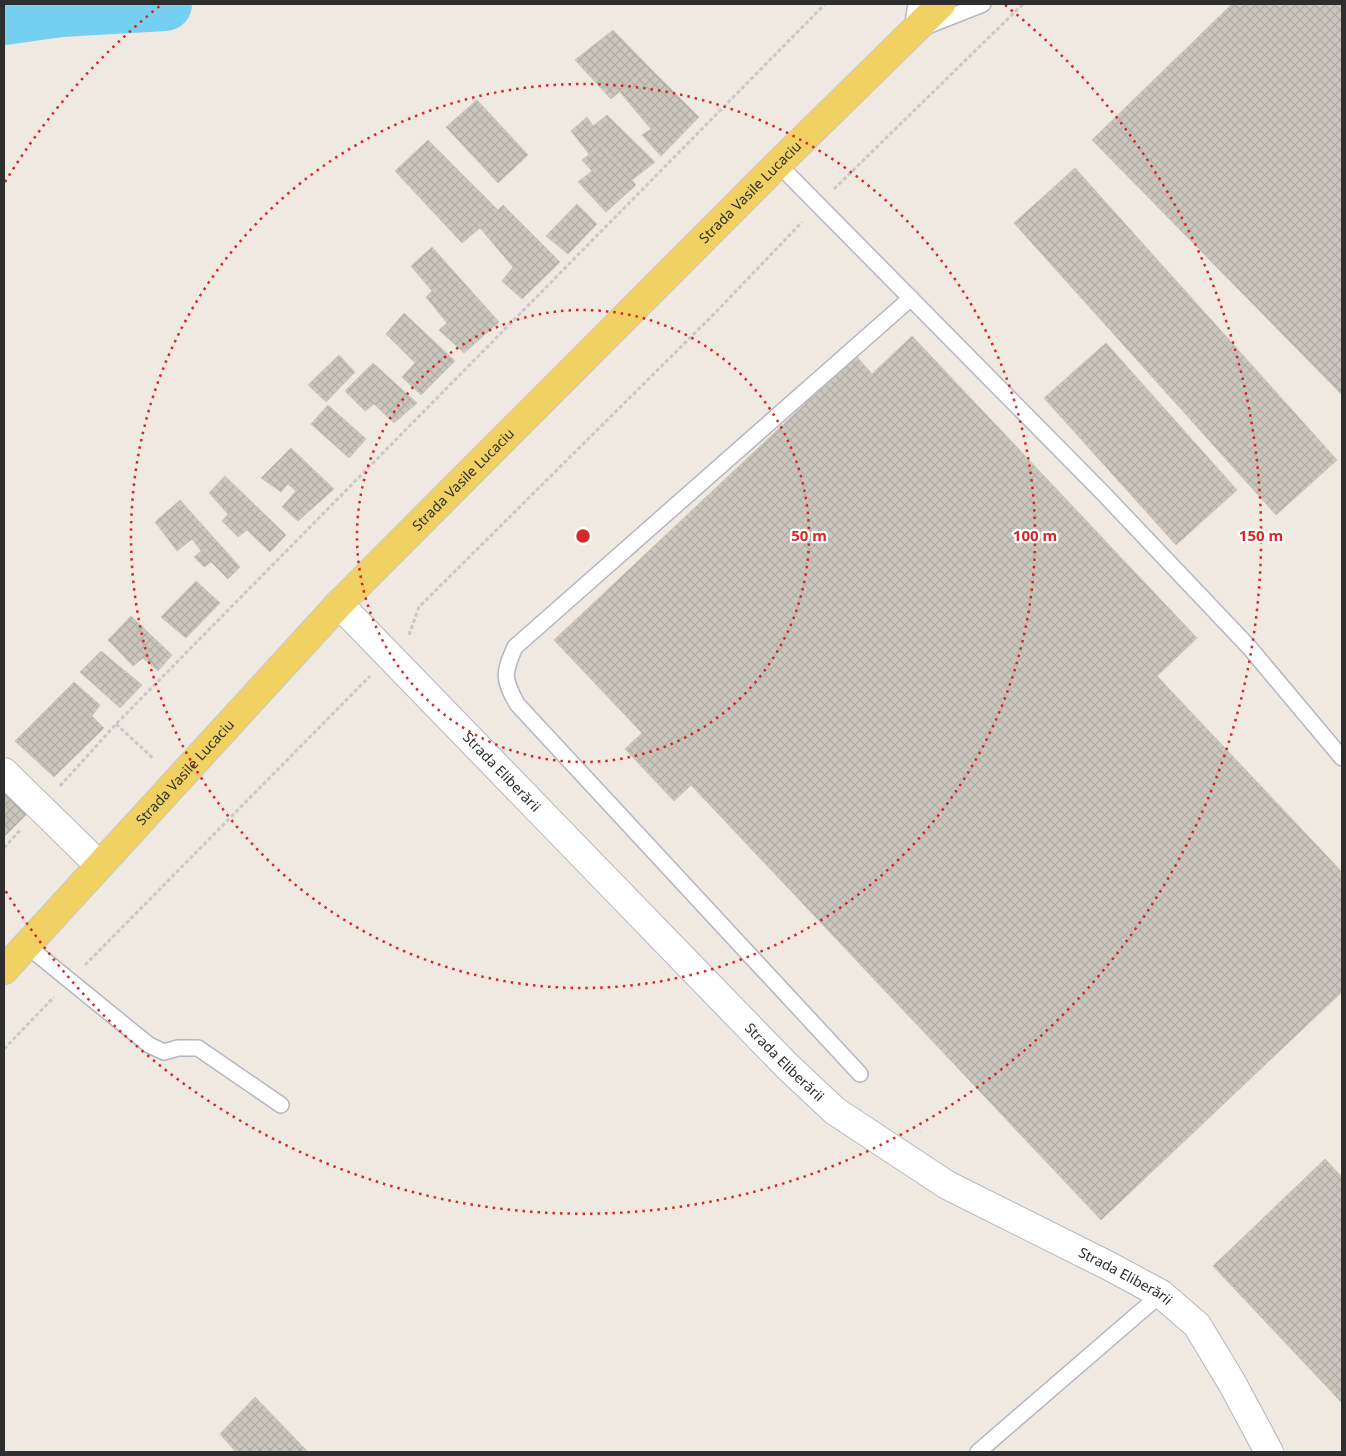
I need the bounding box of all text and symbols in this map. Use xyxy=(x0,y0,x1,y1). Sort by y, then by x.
street label: Strada Vasile Lucaciu xyxy=(694,137,805,247)
street label: Strada Vasile Lucaciu xyxy=(408,424,518,535)
text: 50 m xyxy=(791,525,827,545)
text: 100 m xyxy=(1013,525,1057,545)
text: 150 m xyxy=(1239,525,1283,545)
centre of rings xyxy=(574,527,592,545)
street label: Strada Vasile Lucaciu xyxy=(131,715,238,829)
street label: Strada Eliberării xyxy=(459,728,545,816)
street label: Strada Eliberării xyxy=(741,1018,829,1105)
street label: Strada Eliberării xyxy=(1076,1242,1177,1309)

